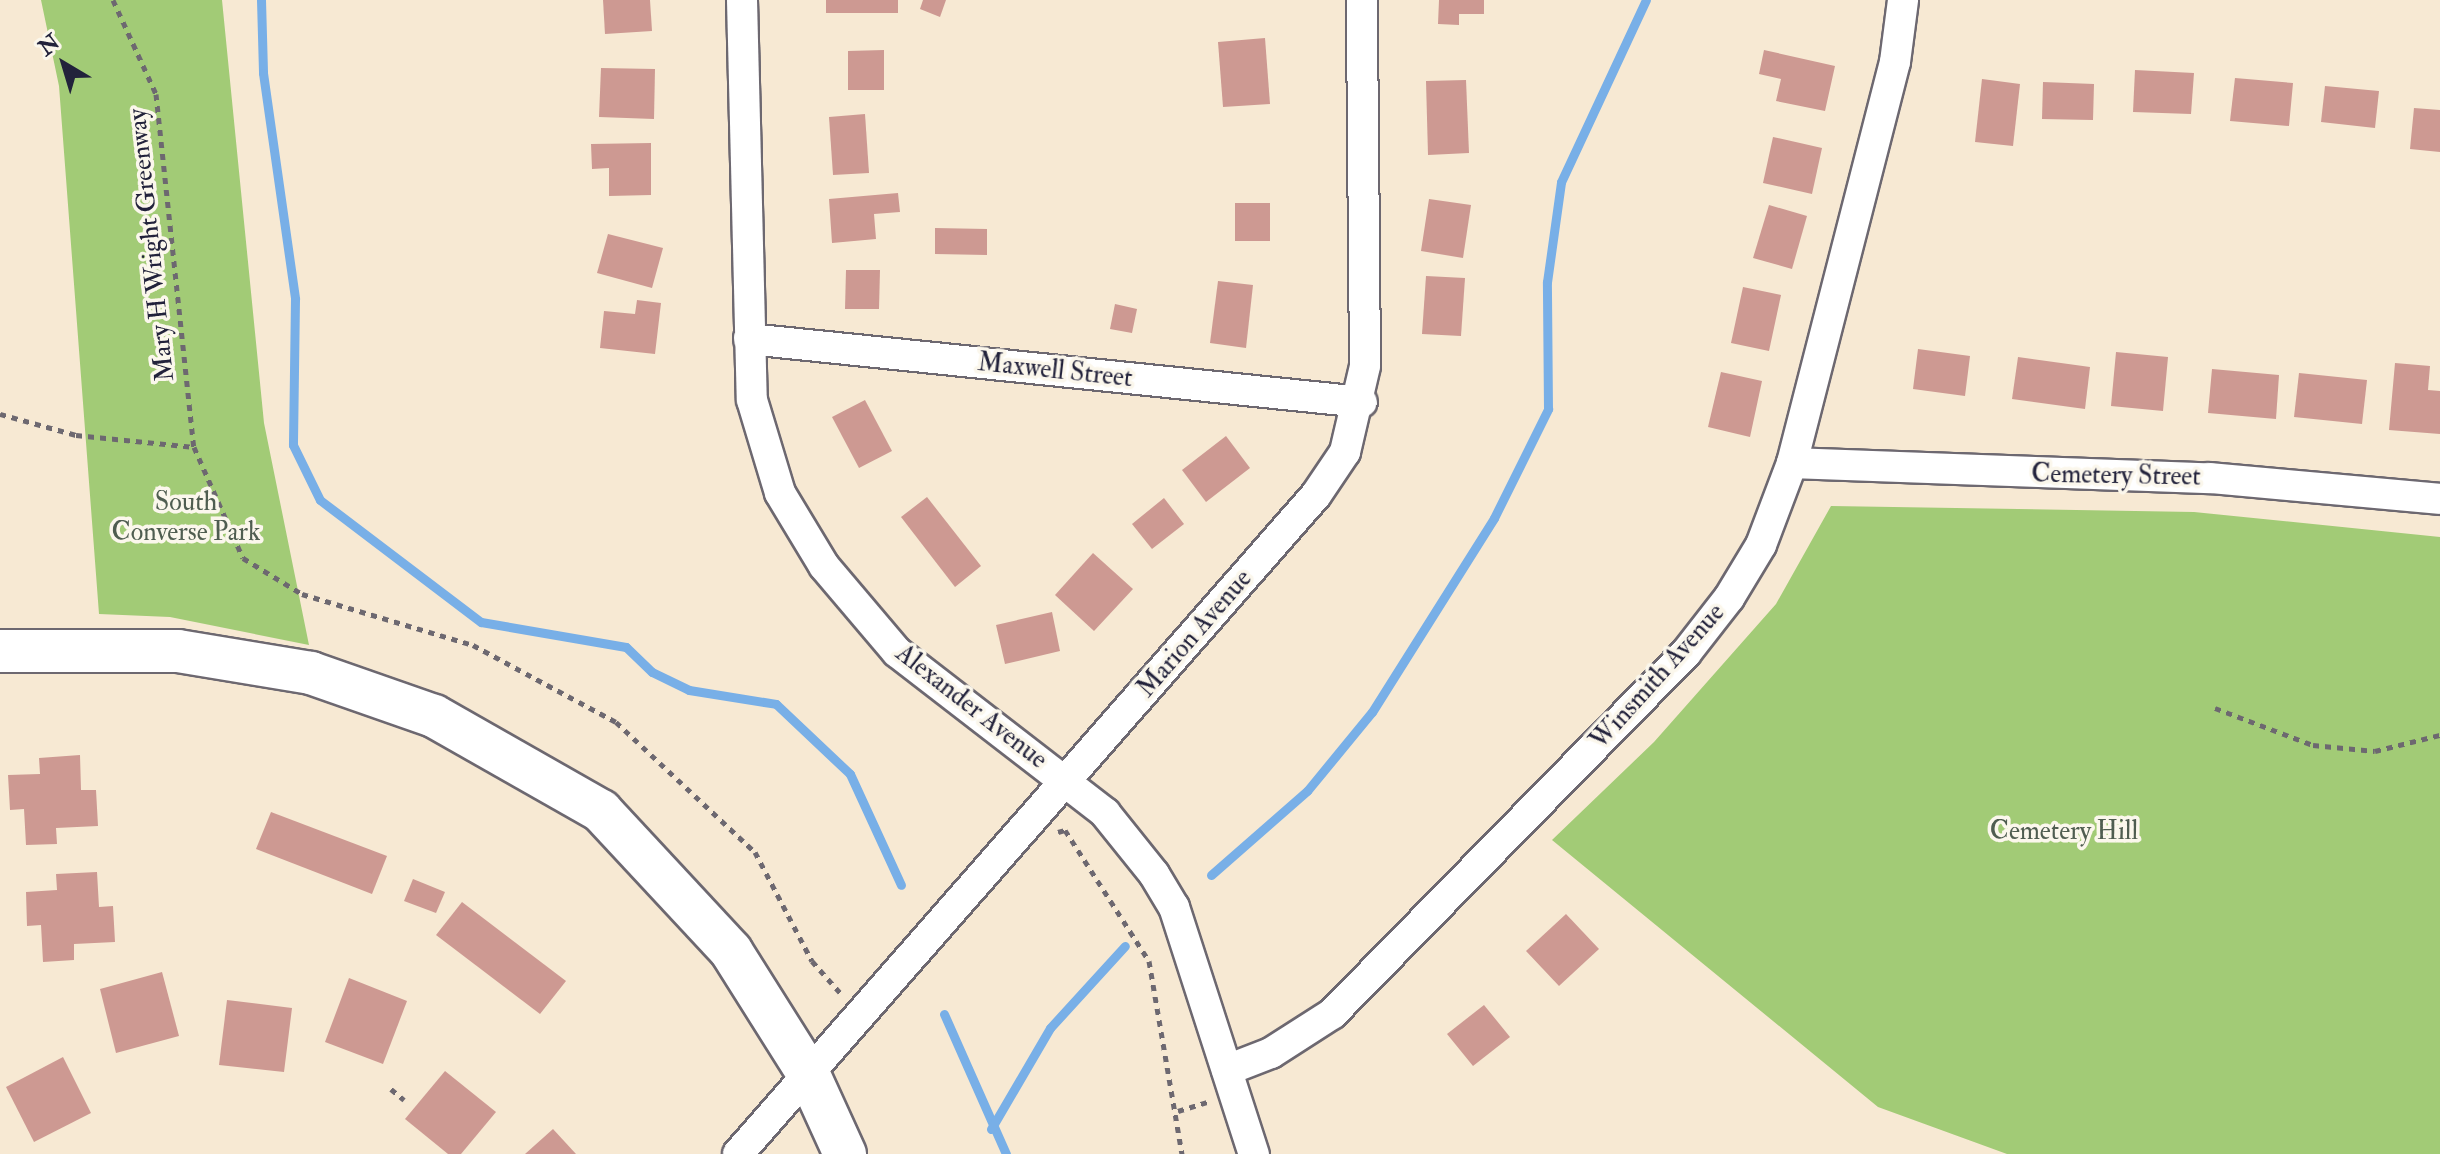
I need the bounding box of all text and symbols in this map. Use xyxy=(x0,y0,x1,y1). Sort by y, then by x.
north arrow xyxy=(24,24,104,104)
text: N xyxy=(33,28,66,62)
street label: Mary H Wright Greenway xyxy=(122,107,182,383)
street label: Maxwell Street xyxy=(976,347,1134,395)
street label: Cemetery Street xyxy=(2031,459,2201,493)
park label: South Converse Park xyxy=(112,487,260,548)
street label: Marion Avenue xyxy=(1131,564,1259,704)
street label: Winsmith Avenue xyxy=(1584,598,1732,756)
street label: Alexander Avenue xyxy=(889,638,1053,776)
park label: Cemetery Hill xyxy=(1990,816,2138,848)

